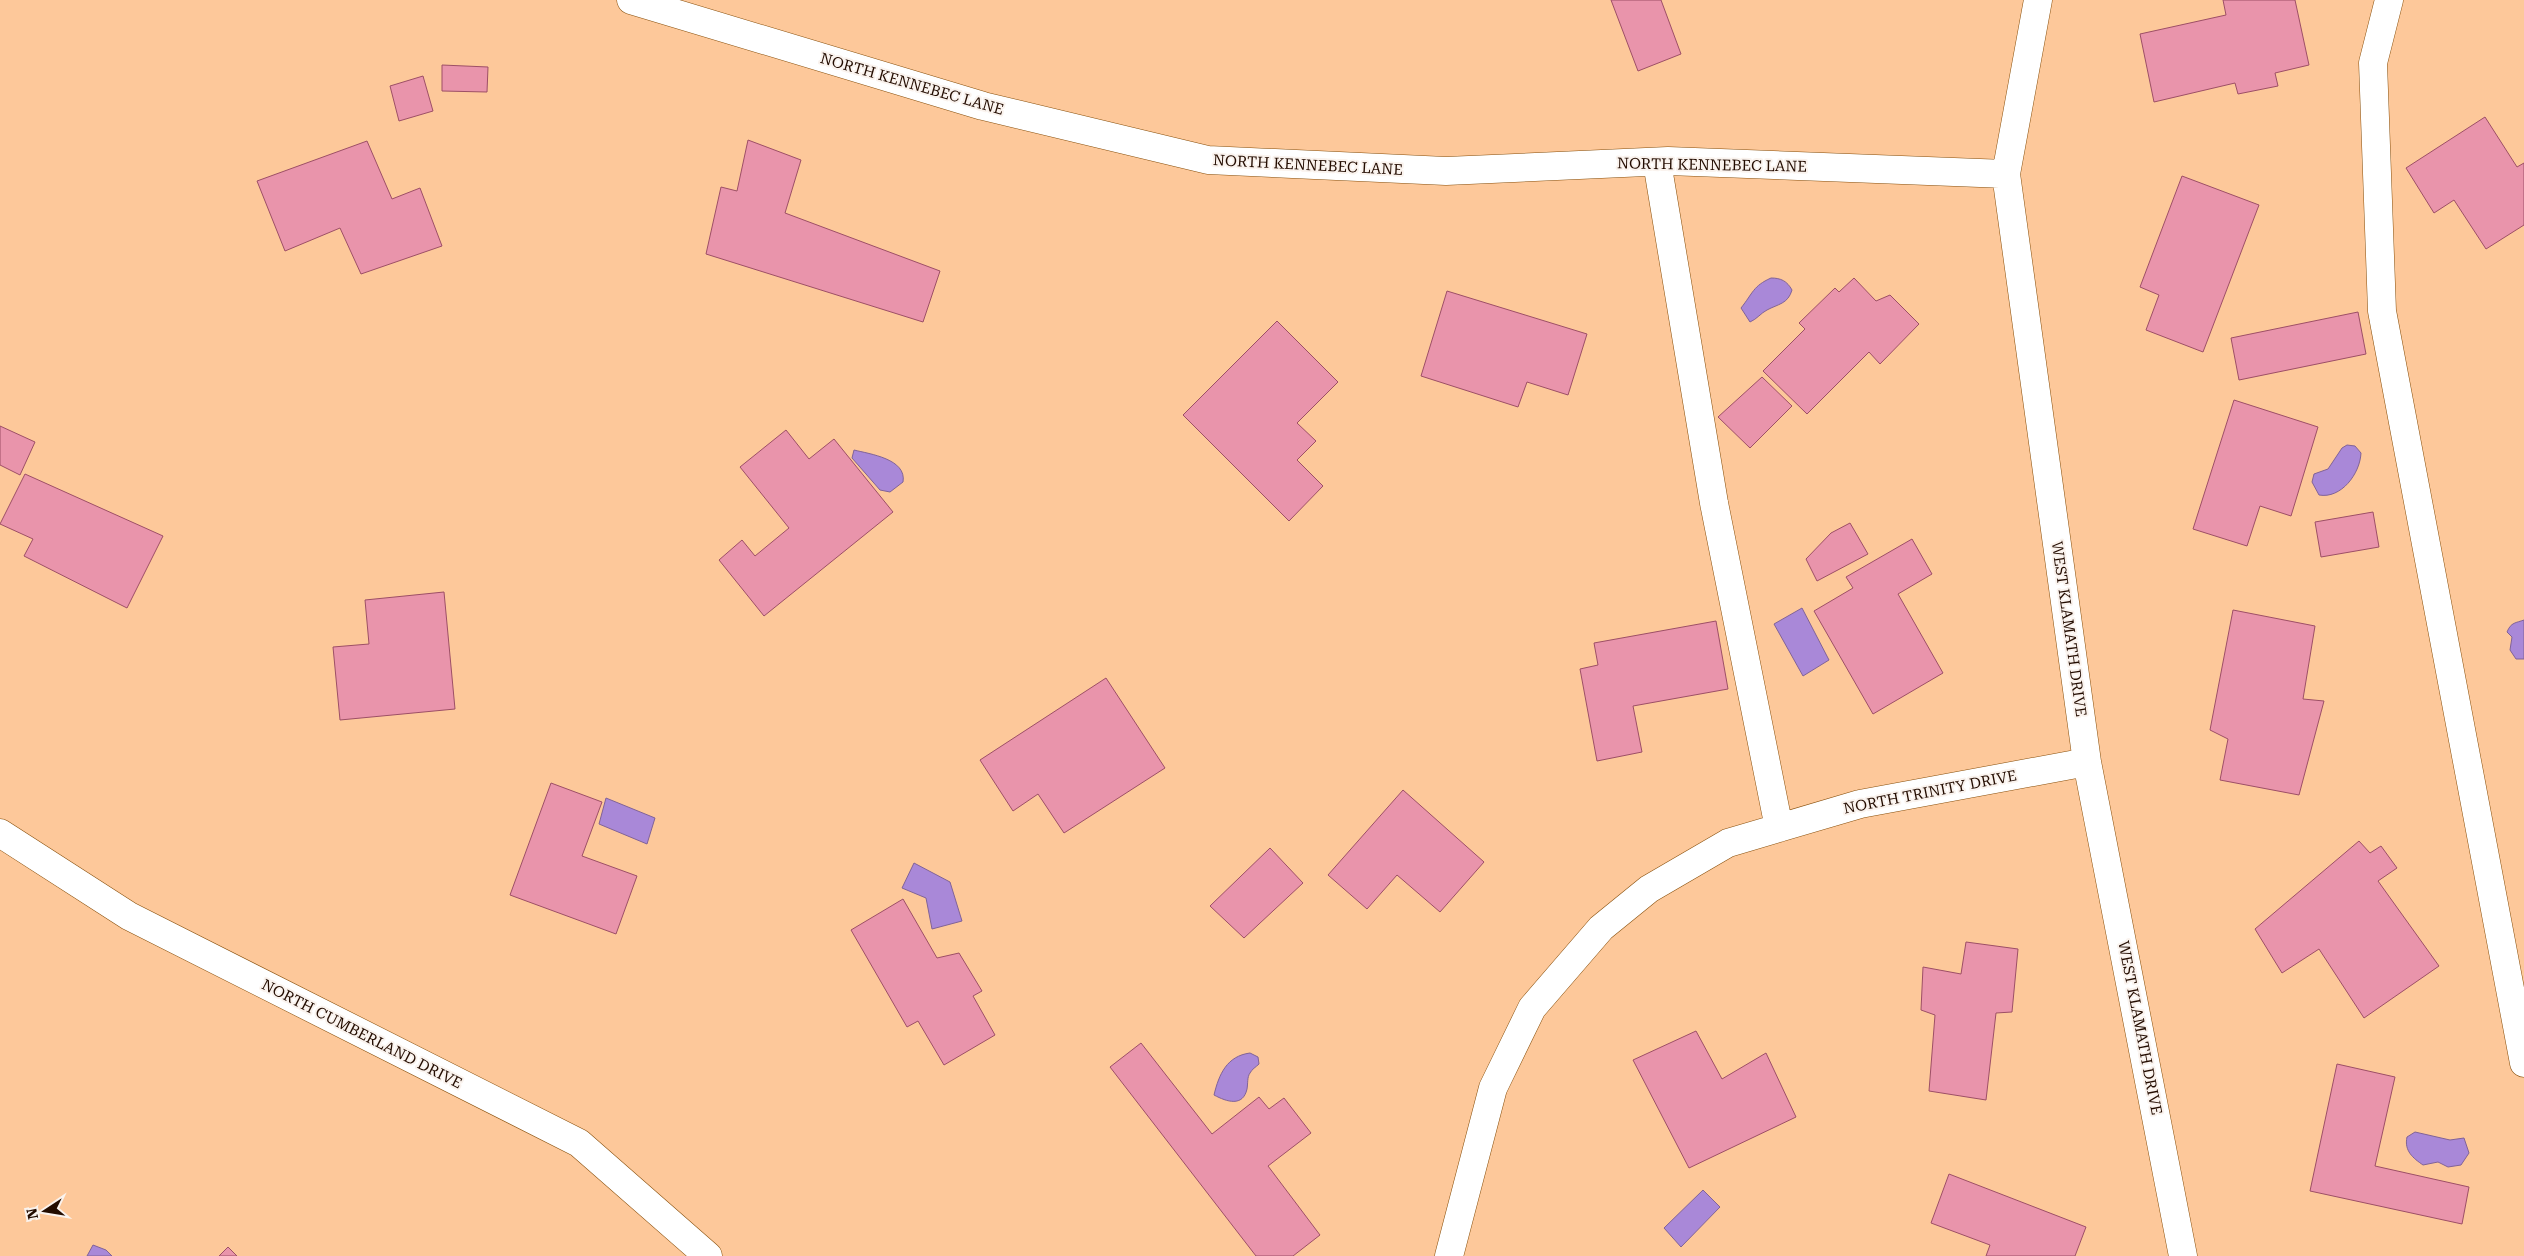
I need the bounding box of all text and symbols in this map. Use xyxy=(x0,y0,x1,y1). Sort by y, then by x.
street label: NORTH KENNEBEC LANE xyxy=(818,49,1006,119)
street label: NORTH KENNEBEC LANE xyxy=(1213,151,1403,179)
street label: NORTH KENNEBEC LANE xyxy=(1617,154,1807,176)
street label: WEST KLAMATH DRIVE xyxy=(2048,540,2090,718)
street label: NORTH TRINITY DRIVE xyxy=(1842,766,2018,818)
street label: WEST KLAMATH DRIVE xyxy=(2114,939,2166,1117)
street label: NORTH CUMBERLAND DRIVE xyxy=(259,975,465,1093)
north arrow xyxy=(20,1186,70,1236)
text: N xyxy=(23,1207,41,1221)

